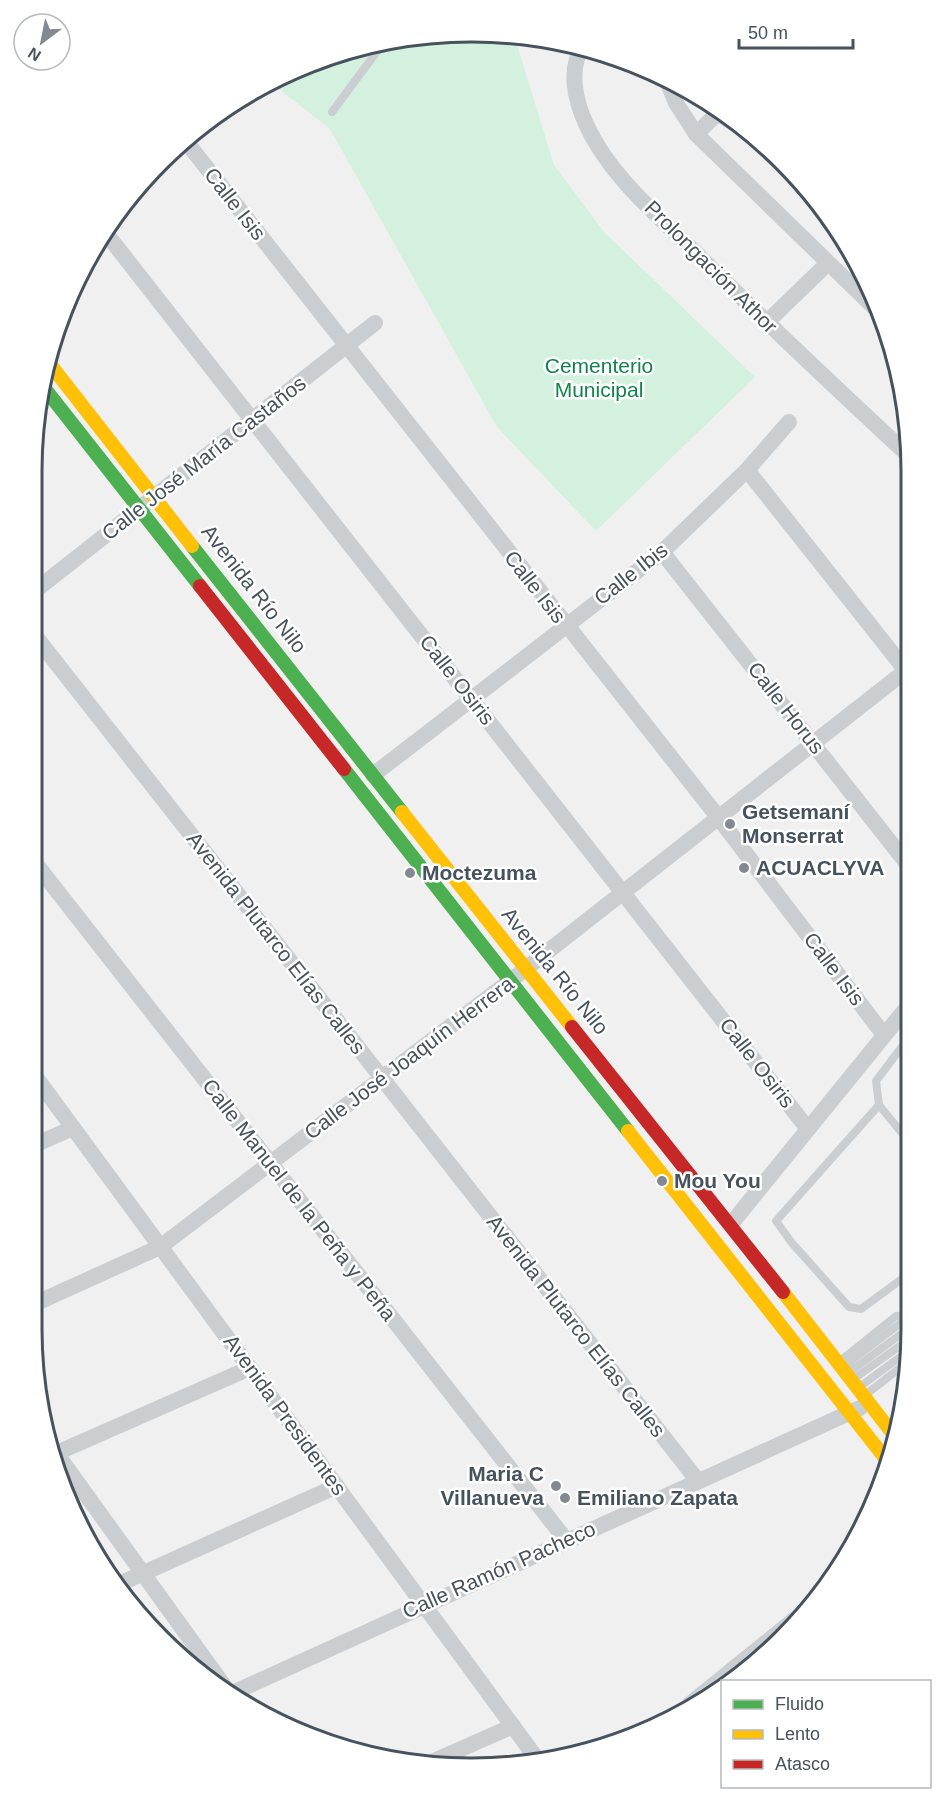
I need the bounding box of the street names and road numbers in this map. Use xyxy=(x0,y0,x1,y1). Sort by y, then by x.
street label: Calle Isis xyxy=(200,163,271,244)
street label: Prolongación Athor xyxy=(640,196,782,338)
street label: Calle José María Castaños xyxy=(97,371,310,544)
street label: Avenida Río Nilo xyxy=(197,520,311,657)
street label: Calle Ibis xyxy=(590,538,672,609)
street label: Calle Isis xyxy=(500,546,571,627)
street label: Calle Osiris xyxy=(415,630,500,729)
street label: Calle Horus xyxy=(744,657,829,758)
street label: Avenida Plutarco Elías Calles xyxy=(183,827,370,1058)
street label: Avenida Río Nilo xyxy=(497,903,613,1039)
street label: Calle Isis xyxy=(800,928,869,1010)
street label: Calle José Joaquín Herrera xyxy=(300,971,518,1144)
street label: Calle Osiris xyxy=(715,1013,800,1112)
street label: Calle Manuel de la Peña y Peña xyxy=(198,1074,401,1325)
street label: Avenida Plutarco Elías Calles xyxy=(483,1210,670,1441)
street label: Avenida Presidentes xyxy=(220,1330,351,1499)
street label: Calle Ramón Pacheco xyxy=(399,1517,599,1623)

